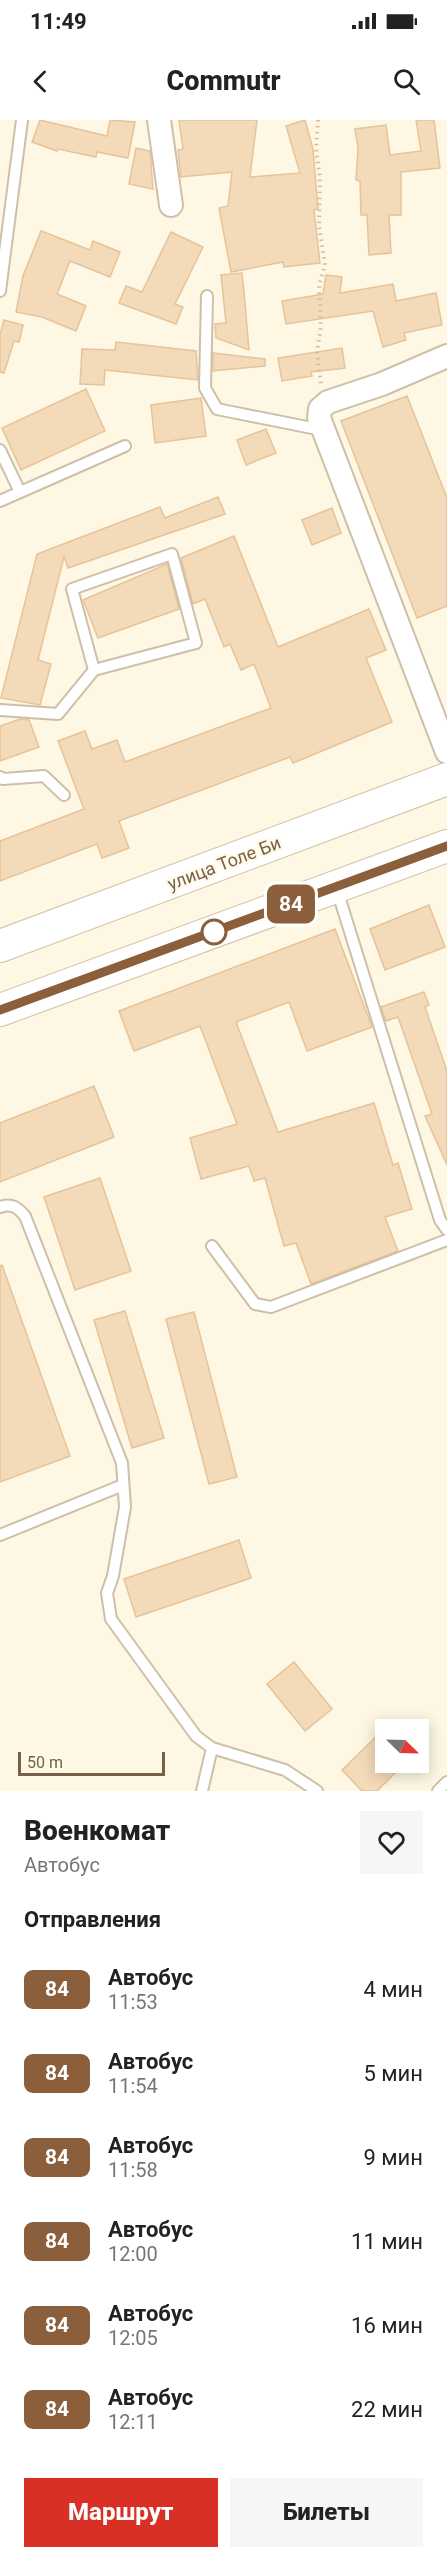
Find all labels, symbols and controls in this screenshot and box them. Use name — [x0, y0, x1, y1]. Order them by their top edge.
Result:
text: 11:49 — [30, 9, 87, 34]
icon: back — [24, 65, 57, 98]
text: Commutr — [166, 65, 281, 97]
icon: search — [390, 65, 423, 98]
street label: улица Толе Би — [164, 832, 284, 894]
line badge: 84 — [264, 884, 318, 924]
text: 84 — [279, 892, 303, 916]
unlabelled marker — [201, 919, 227, 945]
north arrow — [375, 1719, 429, 1773]
map controls — [375, 1719, 429, 1773]
scale bar — [18, 1749, 165, 1776]
text: 50 m — [27, 1753, 63, 1772]
button: heart — [360, 1811, 423, 1874]
text: Военкомат — [24, 1814, 170, 1847]
text: Автобус — [24, 1853, 100, 1877]
text: Отправления — [24, 1907, 161, 1932]
text: Автобус — [108, 1965, 193, 1990]
text: 84 — [45, 1977, 69, 2001]
text: 4 мин — [363, 1977, 423, 2002]
text: 11:53 — [108, 1990, 158, 2014]
text: Автобус — [108, 2049, 193, 2074]
text: 84 — [45, 2061, 69, 2085]
text: 5 мин — [363, 2061, 423, 2086]
text: 11:54 — [108, 2074, 158, 2098]
text: Автобус — [108, 2133, 193, 2158]
text: 84 — [45, 2145, 69, 2169]
text: 9 мин — [363, 2145, 423, 2170]
text: 11:58 — [108, 2158, 158, 2182]
text: Автобус — [108, 2217, 193, 2242]
text: 84 — [45, 2229, 69, 2253]
text: 11 мин — [351, 2229, 423, 2254]
text: 12:00 — [108, 2242, 158, 2266]
text: Автобус — [108, 2301, 193, 2326]
text: 84 — [45, 2313, 69, 2337]
text: 16 мин — [351, 2313, 423, 2338]
text: 12:05 — [108, 2326, 158, 2350]
text: Автобус — [108, 2385, 193, 2410]
text: 84 — [45, 2397, 69, 2421]
text: 22 мин — [351, 2397, 423, 2422]
text: 12:11 — [108, 2410, 158, 2434]
button: Маршрут — [24, 2478, 218, 2547]
button: Билеты — [230, 2478, 423, 2547]

